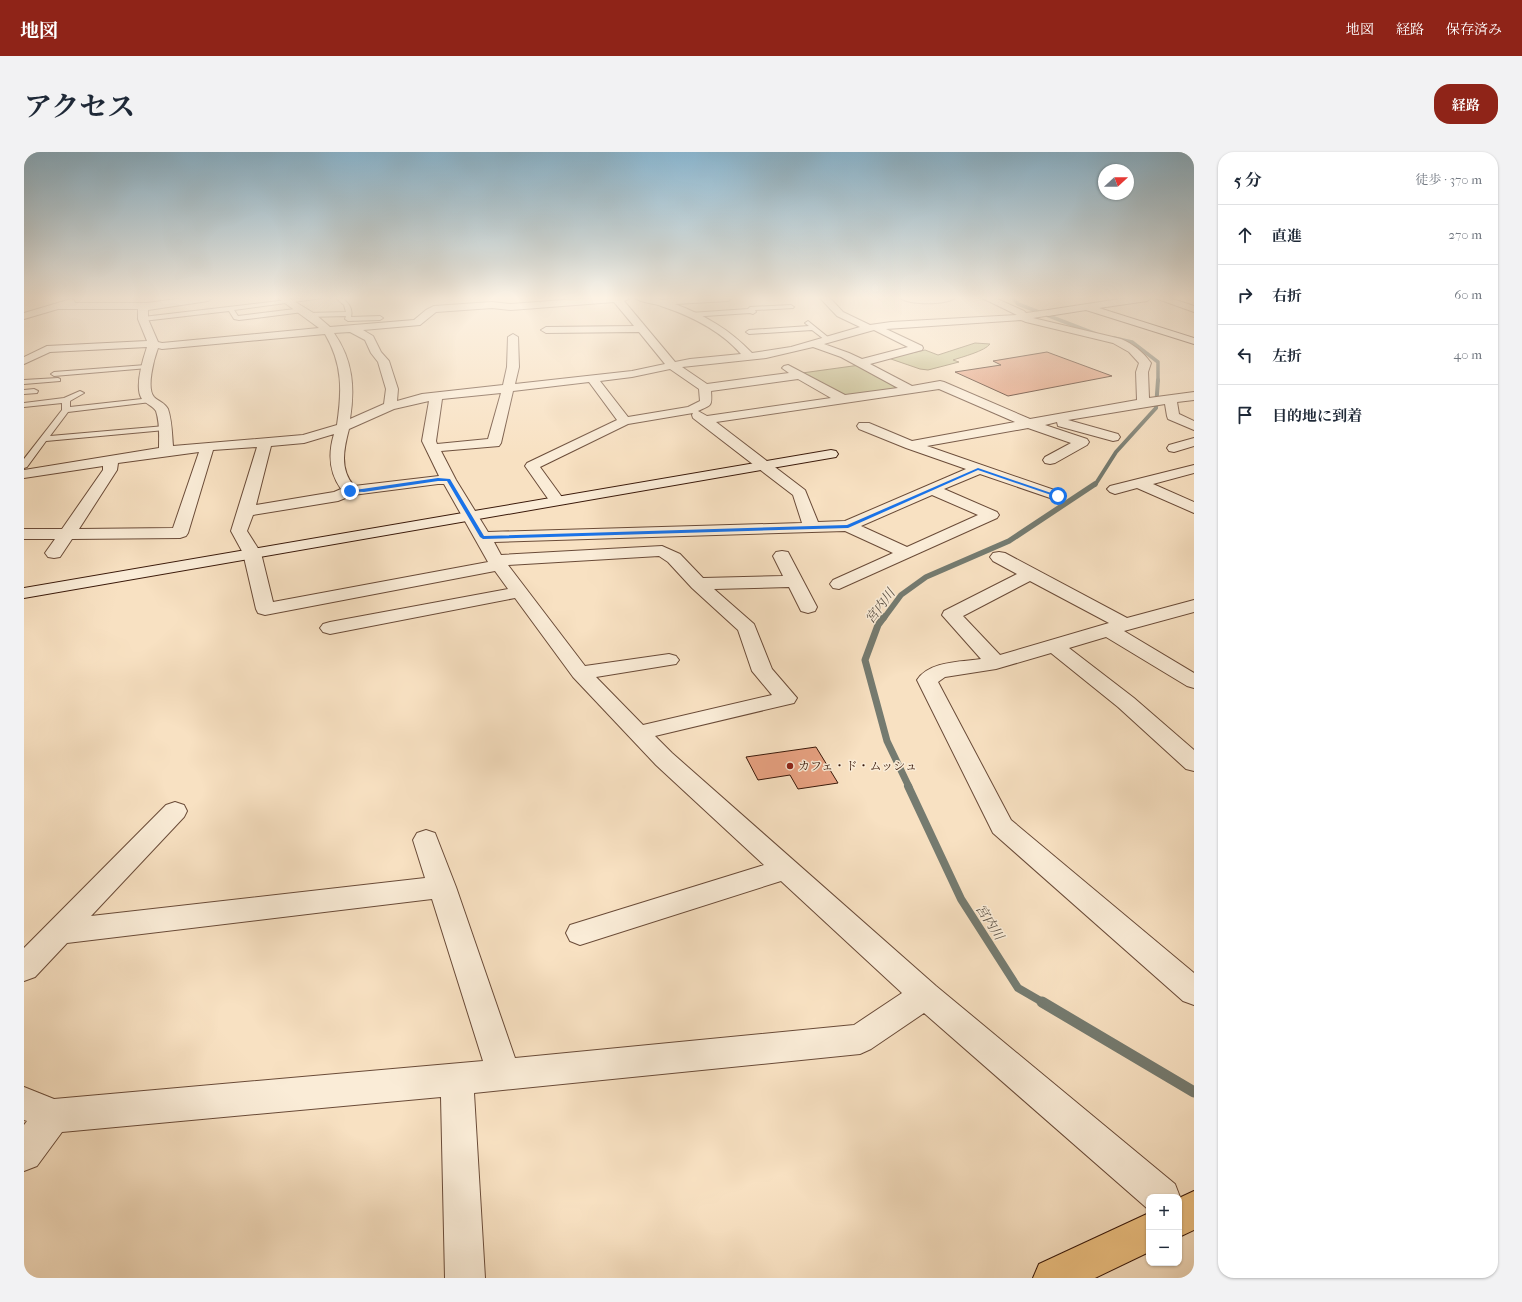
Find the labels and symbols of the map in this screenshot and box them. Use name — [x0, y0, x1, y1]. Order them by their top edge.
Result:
north arrow — [1098, 164, 1134, 200]
route end — [341, 482, 359, 500]
route start — [1049, 487, 1067, 505]
water label: 宮内川 — [862, 584, 899, 626]
place label: カフェ・ド・ムッシュ — [798, 759, 917, 773]
marker: カフェ・ド・ムッシュ — [785, 761, 795, 771]
water label: 宮内川 — [973, 902, 1008, 944]

